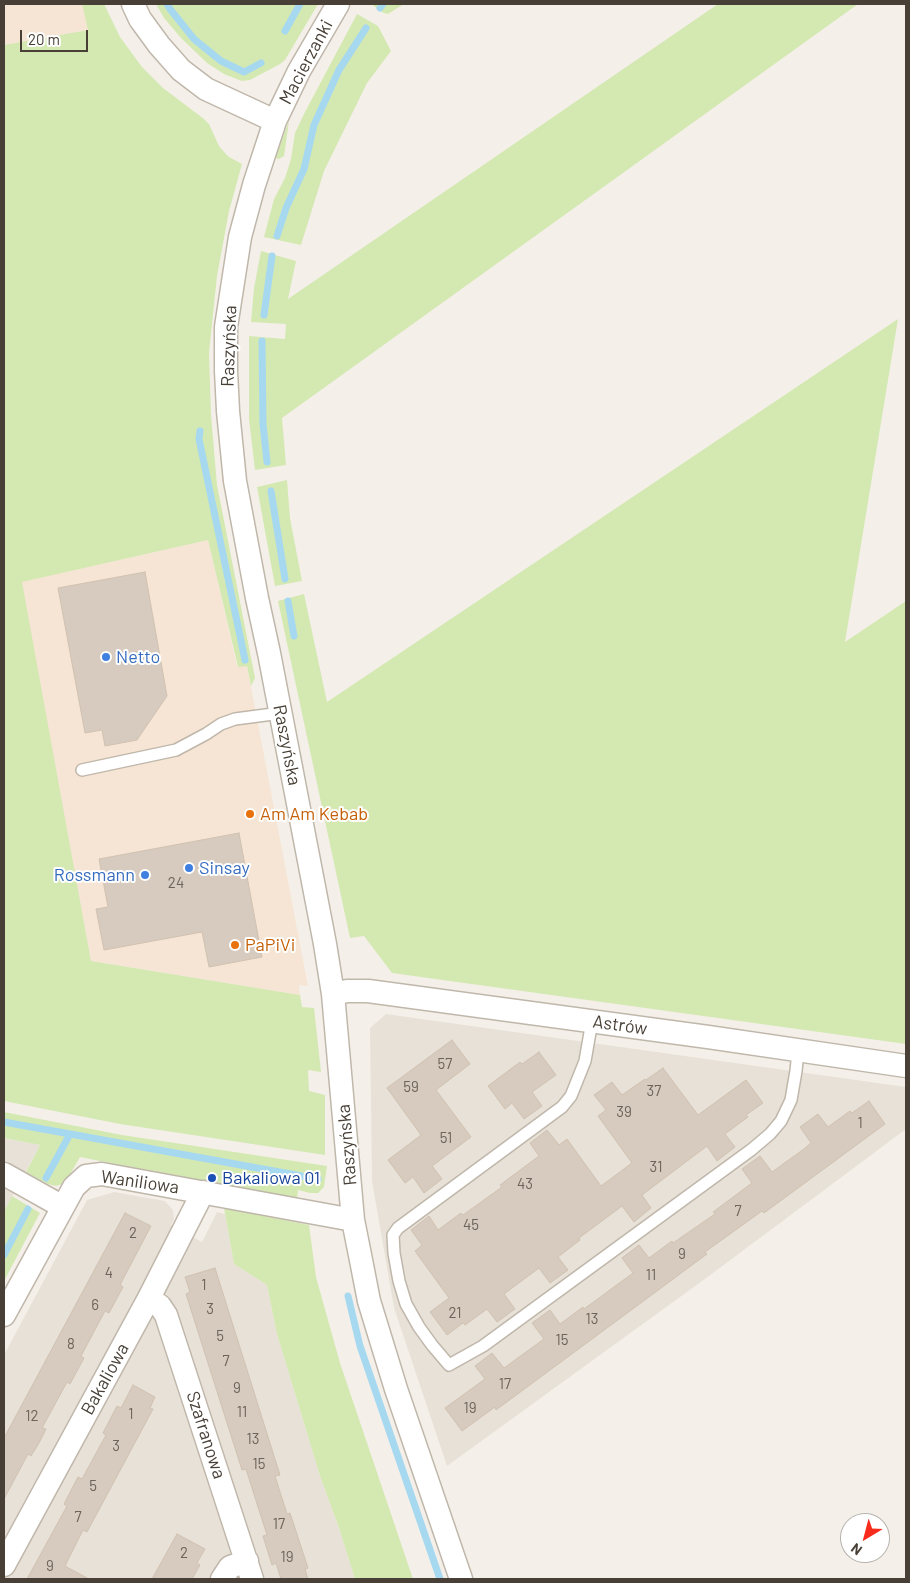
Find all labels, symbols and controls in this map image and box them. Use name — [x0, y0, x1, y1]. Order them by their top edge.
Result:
street label: Macierzanki — [275, 16, 337, 108]
scale bar — [22, 20, 90, 52]
text: 20 m — [28, 30, 60, 48]
street label: Raszyńska — [217, 305, 241, 387]
place label: Netto — [116, 646, 160, 668]
marker: Netto — [100, 651, 112, 663]
street label: Raszyńska — [269, 703, 305, 787]
place label: Am Am Kebab — [260, 803, 368, 825]
marker: Am Am Kebab — [244, 808, 256, 820]
place label: Sinsay — [199, 857, 250, 879]
marker: Sinsay — [183, 862, 195, 874]
place label: Rossmann — [54, 864, 135, 886]
marker: Rossmann — [139, 869, 151, 881]
house number: 24 — [168, 874, 184, 892]
place label: PaPiVi — [245, 934, 295, 956]
marker: PaPiVi — [229, 939, 241, 951]
street label: Astrów — [591, 1010, 649, 1040]
house number: 57 — [438, 1055, 452, 1073]
house number: 59 — [403, 1078, 419, 1096]
house number: 37 — [647, 1082, 661, 1100]
street label: Raszyńska — [333, 1103, 361, 1187]
house number: 39 — [616, 1103, 632, 1121]
house number: 1 — [857, 1114, 863, 1132]
house number: 51 — [440, 1129, 452, 1147]
house number: 31 — [650, 1158, 662, 1176]
street label: Waniliowa — [100, 1166, 180, 1198]
place label: Bakaliowa 01 — [222, 1167, 320, 1189]
marker: Bakaliowa 01 — [206, 1172, 218, 1184]
house number: 43 — [517, 1175, 533, 1193]
house number: 7 — [734, 1202, 742, 1220]
house number: 45 — [463, 1216, 479, 1234]
house number: 2 — [129, 1224, 137, 1242]
house number: 9 — [678, 1245, 686, 1263]
house number: 4 — [105, 1264, 113, 1282]
house number: 11 — [646, 1266, 656, 1284]
house number: 1 — [201, 1276, 207, 1294]
house number: 6 — [91, 1296, 99, 1314]
house number: 3 — [206, 1300, 214, 1318]
house number: 21 — [448, 1304, 462, 1322]
house number: 13 — [586, 1310, 598, 1328]
house number: 5 — [216, 1327, 224, 1345]
house number: 15 — [556, 1331, 568, 1349]
house number: 8 — [67, 1335, 75, 1353]
street label: Bakaliowa — [77, 1339, 133, 1419]
house number: 7 — [222, 1352, 230, 1370]
house number: 17 — [499, 1375, 511, 1393]
house number: 9 — [233, 1379, 241, 1397]
street label: Szafranowa — [182, 1388, 230, 1482]
house number: 19 — [463, 1399, 477, 1417]
house number: 11 — [237, 1403, 247, 1421]
house number: 1 — [128, 1405, 134, 1423]
house number: 12 — [25, 1407, 39, 1425]
house number: 13 — [247, 1430, 259, 1448]
house number: 3 — [112, 1437, 120, 1455]
house number: 15 — [253, 1455, 265, 1473]
house number: 5 — [89, 1477, 97, 1495]
house number: 7 — [74, 1508, 82, 1526]
north arrow — [840, 1513, 890, 1563]
house number: 17 — [273, 1515, 285, 1533]
text: N — [847, 1540, 865, 1559]
house number: 2 — [180, 1544, 188, 1562]
house number: 19 — [280, 1548, 294, 1566]
house number: 9 — [46, 1557, 54, 1575]

